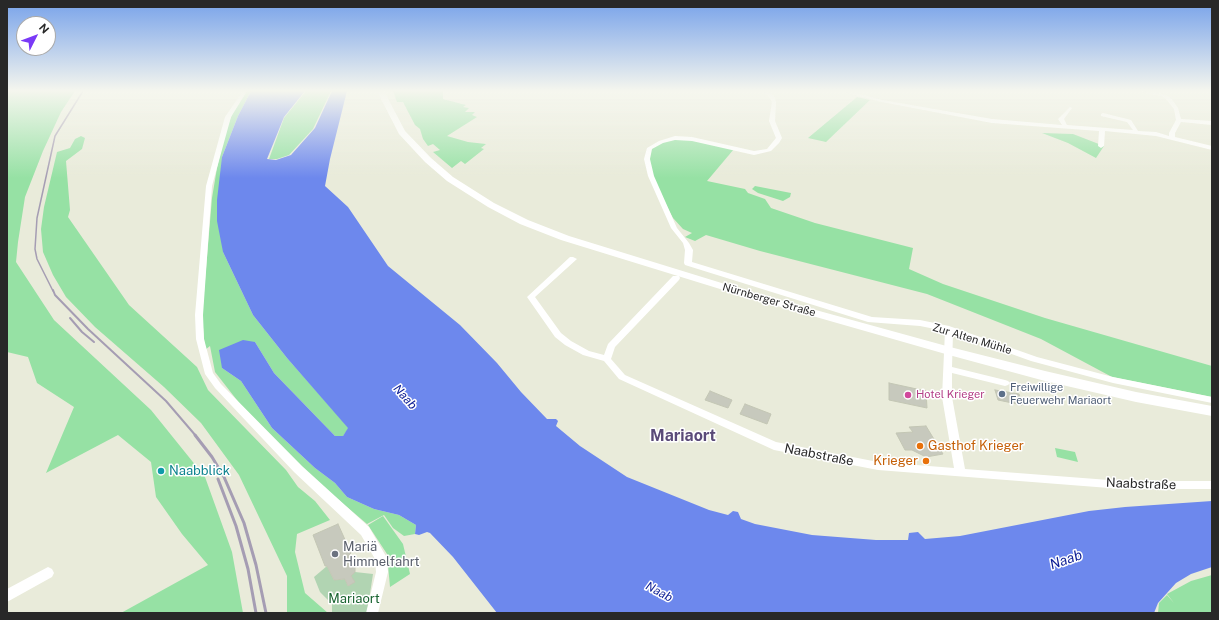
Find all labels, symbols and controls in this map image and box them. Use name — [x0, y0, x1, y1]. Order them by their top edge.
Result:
north arrow — [16, 16, 56, 56]
text: N — [37, 21, 52, 36]
street label: Nürnberger Straße — [721, 280, 817, 320]
street label: Zur Alten Mühle — [931, 321, 1013, 357]
place label: Freiwillige Feuerwehr Mariaort — [1010, 381, 1111, 407]
water label: Naab — [390, 382, 420, 412]
place label: Hotel Krieger — [916, 388, 985, 402]
marker: Freiwillige Feuerwehr Mariaort — [997, 389, 1007, 399]
marker: Hotel Krieger — [903, 390, 913, 400]
district label: Mariaort — [650, 426, 716, 446]
place label: Gasthof Krieger — [928, 438, 1024, 454]
street label: Naabstraße — [783, 441, 855, 469]
marker: Gasthof Krieger — [915, 441, 925, 451]
place label: Krieger — [873, 453, 918, 469]
marker: Krieger — [921, 456, 931, 466]
place label: Naabblick — [169, 463, 230, 479]
marker: Naabblick — [156, 466, 166, 476]
street label: Naabstraße — [1106, 475, 1176, 493]
place label: Mariä Himmelfahrt — [343, 539, 420, 570]
water label: Naab — [1048, 547, 1084, 573]
marker: Mariä Himmelfahrt — [330, 549, 340, 559]
water label: Naab — [643, 579, 675, 605]
park label: Mariaort — [328, 591, 380, 607]

